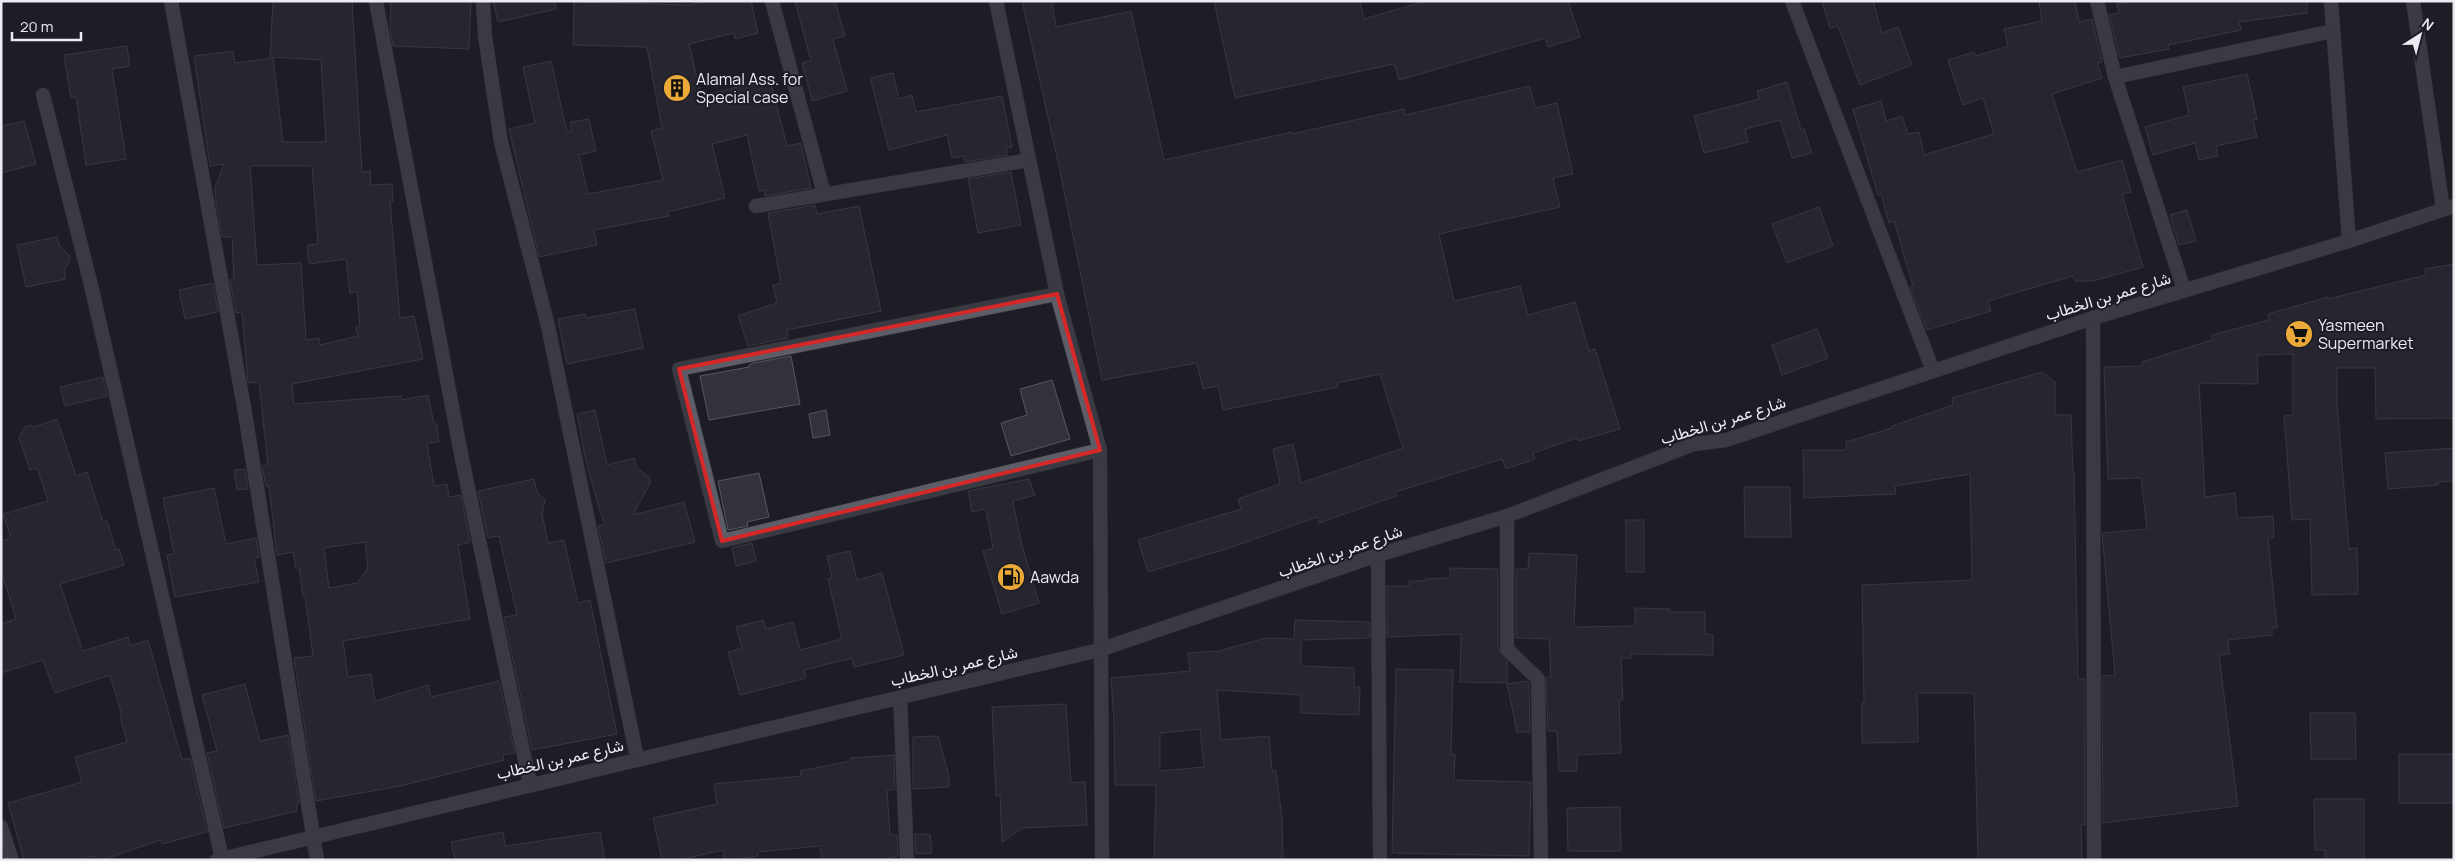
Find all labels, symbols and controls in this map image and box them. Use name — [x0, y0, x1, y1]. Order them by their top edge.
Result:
scale bar — [12, 10, 81, 42]
north arrow — [2395, 10, 2445, 60]
text: N — [2418, 13, 2438, 35]
text: 20 m — [20, 16, 53, 37]
place label: Alamal Ass. for Special case — [696, 68, 803, 108]
building icon: Alamal Ass. for Special case — [662, 73, 692, 103]
street label: شارع عمر بن الخطاب — [2043, 266, 2174, 326]
place label: Yasmeen Supermarket — [2318, 314, 2414, 354]
supermarket icon: Yasmeen Supermarket — [2284, 319, 2314, 349]
street label: شارع عمر بن الخطاب — [1658, 390, 1789, 450]
street label: شارع عمر بن الخطاب — [1275, 519, 1405, 583]
fuel station icon: Aawda — [996, 562, 1026, 592]
place label: Aawda — [1030, 566, 1079, 588]
street label: شارع عمر بن الخطاب — [888, 641, 1020, 692]
street label: شارع عمر بن الخطاب — [494, 734, 626, 785]

